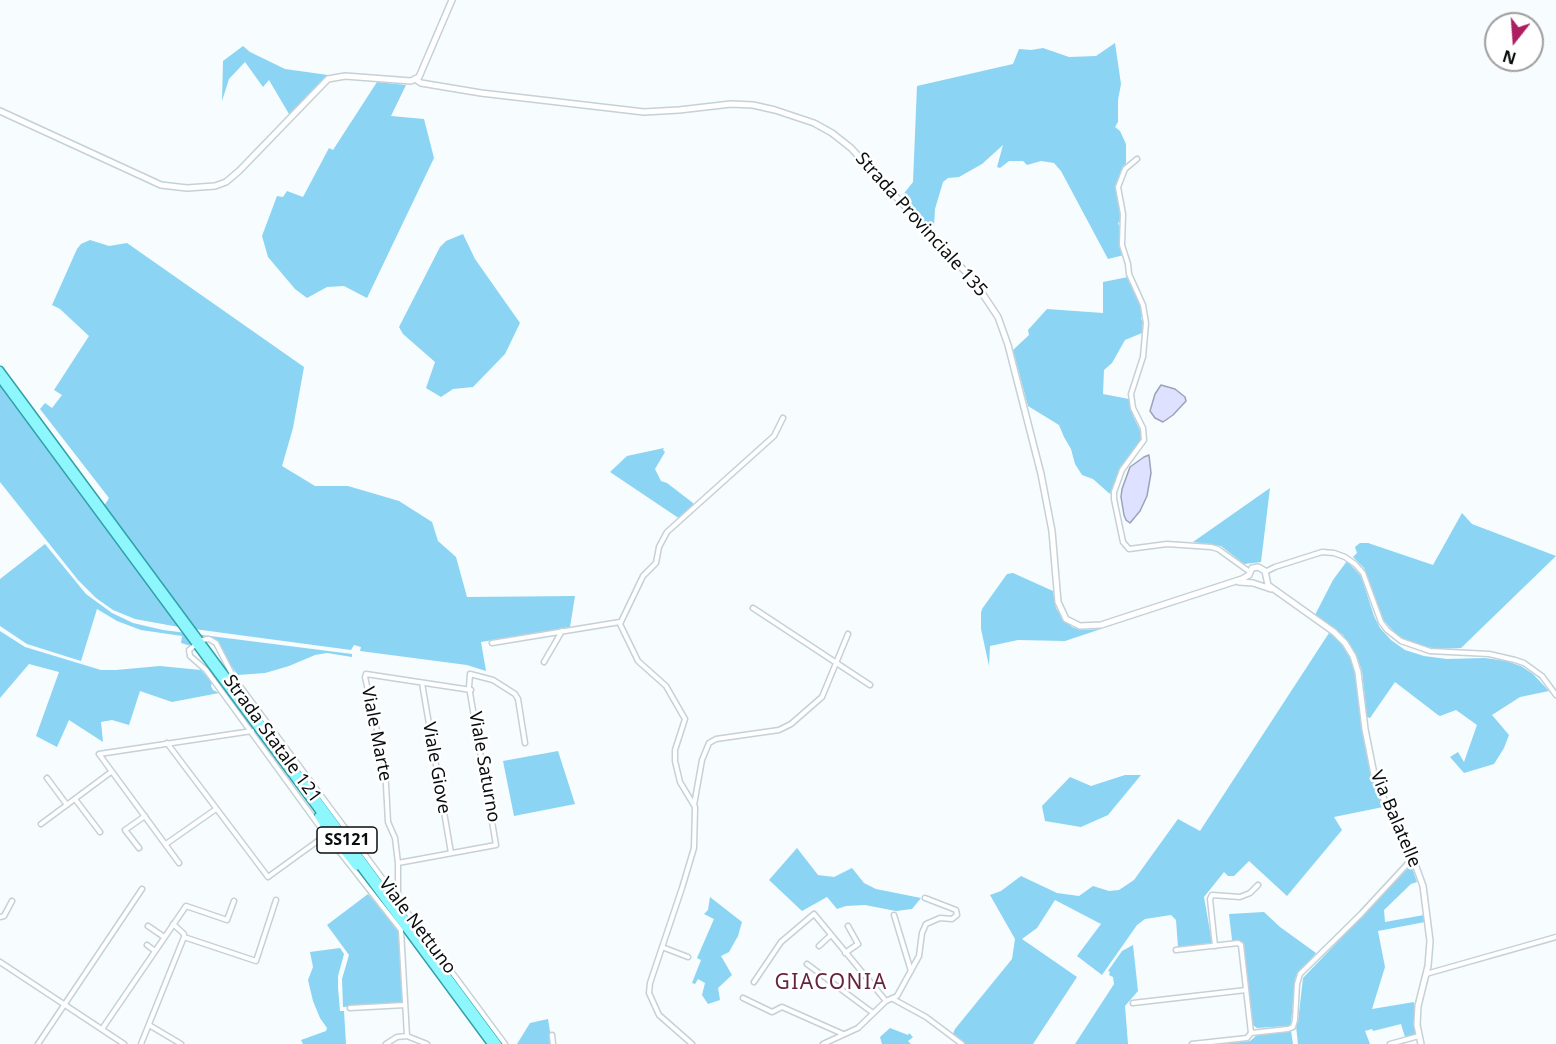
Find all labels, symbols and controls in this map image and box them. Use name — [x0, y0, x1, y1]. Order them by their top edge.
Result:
north arrow — [1484, 12, 1544, 72]
text: N — [1500, 45, 1519, 70]
street label: Strada Provinciale 135 — [851, 148, 991, 302]
street label: Strada Statale 121 — [218, 671, 326, 807]
street label: Viale Marte — [356, 685, 396, 783]
street label: Viale Saturno — [464, 710, 504, 824]
street label: Viale Giove — [417, 721, 455, 815]
street label: Via Balatelle — [1365, 767, 1425, 871]
road number: SS121 — [317, 827, 377, 853]
street label: Viale Nettuno — [374, 874, 460, 978]
district label: GIACONIA — [774, 970, 888, 996]

